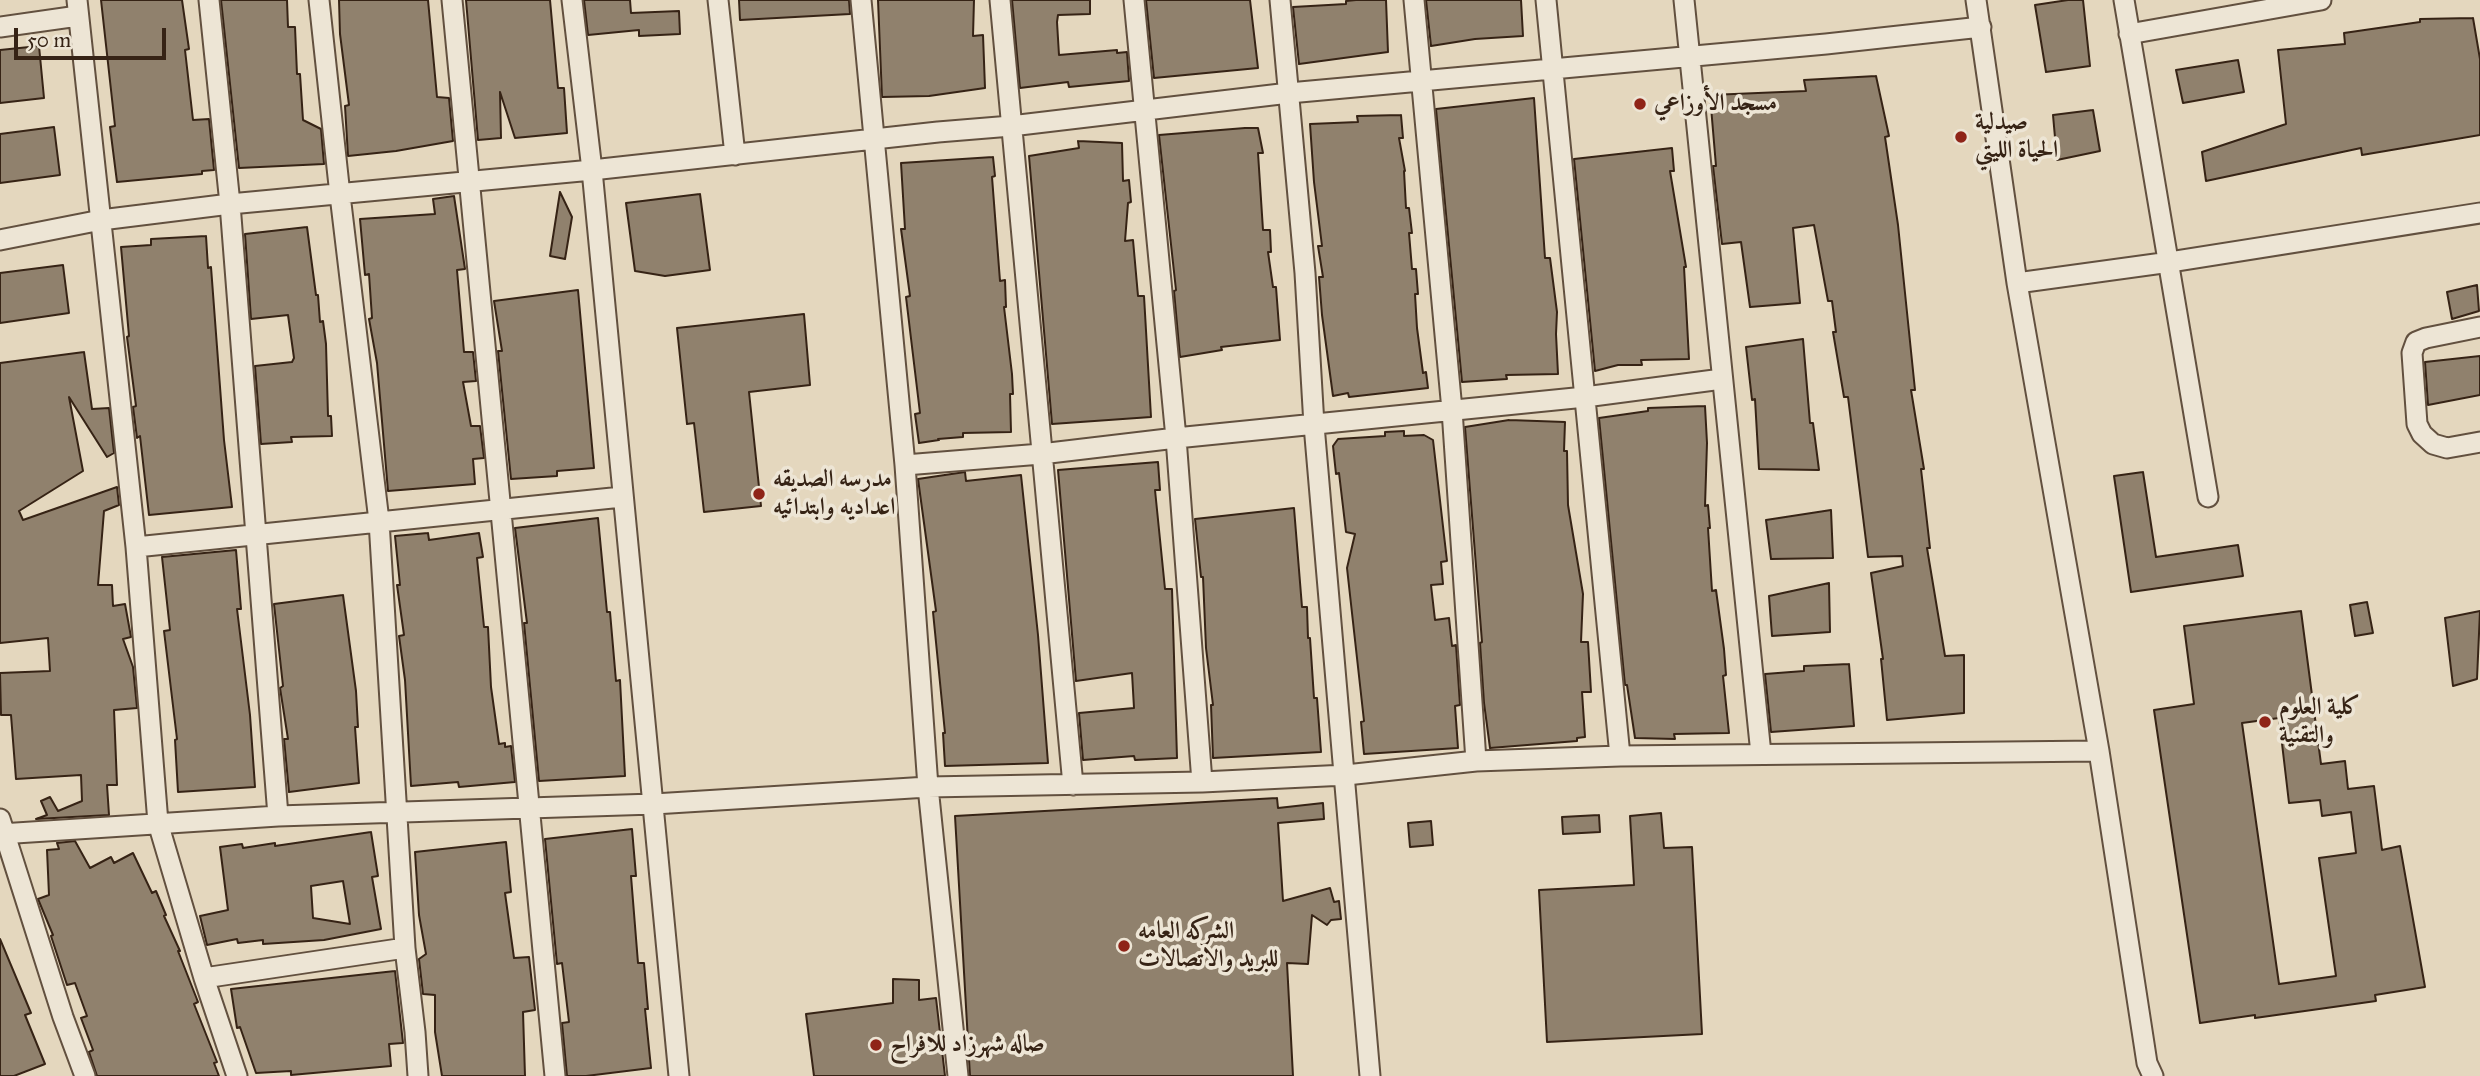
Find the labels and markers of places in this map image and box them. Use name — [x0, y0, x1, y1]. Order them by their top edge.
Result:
place label: مسجد الأوزاعي — [1654, 90, 1777, 118]
marker: مسجد الأوزاعي — [1632, 96, 1648, 112]
place label: صيدلية الحياة الليتي — [1975, 109, 2058, 165]
marker: صيدلية الحياة الليتي — [1953, 129, 1969, 145]
place label: مدرسه الصديقه اعداديه وابتدائيه — [773, 466, 895, 522]
marker: مدرسه الصديقه اعداديه وابتدائيه — [751, 486, 767, 502]
place label: كلية العلوم والتقنية — [2279, 694, 2361, 750]
marker: كلية العلوم والتقنية — [2257, 714, 2273, 730]
place label: الشركه العامه للبريد والاتصالات — [1138, 918, 1278, 974]
marker: الشركه العامه للبريد والاتصالات — [1116, 938, 1132, 954]
place label: صاله شهرزاد للافراح — [890, 1031, 1045, 1059]
marker: صاله شهرزاد للافراح — [868, 1037, 884, 1053]

